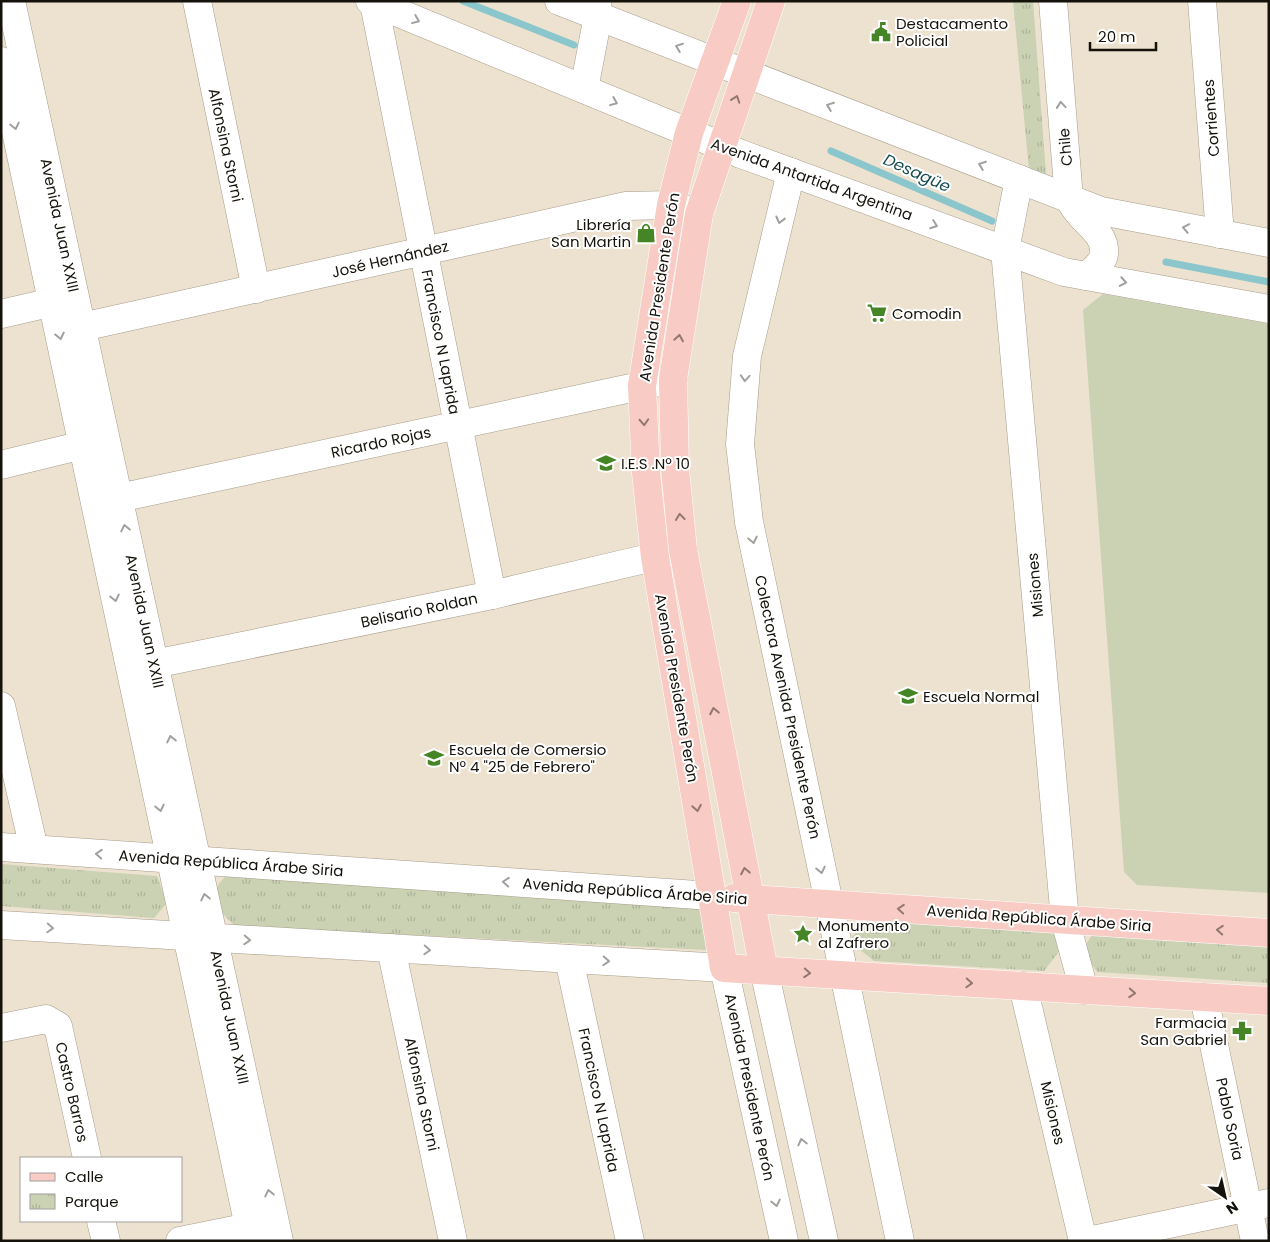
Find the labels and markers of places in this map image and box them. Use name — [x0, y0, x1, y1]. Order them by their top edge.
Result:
place label: Destacamento Policial — [896, 13, 1008, 51]
public building icon: Destacamento Policial — [870, 21, 892, 43]
place label: Librería San Martin — [551, 214, 631, 252]
shop icon: Librería San Martin — [635, 222, 657, 244]
supermarket icon: Comodin — [866, 302, 888, 324]
place label: Comodin — [892, 303, 962, 324]
school or university icon: I.E.S .Nº 10 — [595, 452, 617, 474]
place label: I.E.S .Nº 10 — [621, 453, 690, 474]
school or university icon: Escuela Normal — [897, 685, 919, 707]
place label: Escuela Normal — [923, 686, 1039, 707]
place label: Escuela de Comersio Nº 4 "25 de Febrero" — [449, 739, 606, 777]
school or university icon: Escuela de Comersio Nº 4 "25 de Febrero" — [423, 747, 445, 769]
place label: Monumento al Zafrero — [818, 915, 909, 953]
place icon: Monumento al Zafrero — [792, 923, 814, 945]
place label: Farmacia San Gabriel — [1140, 1012, 1227, 1050]
pharmacy icon: Farmacia San Gabriel — [1231, 1020, 1253, 1042]

